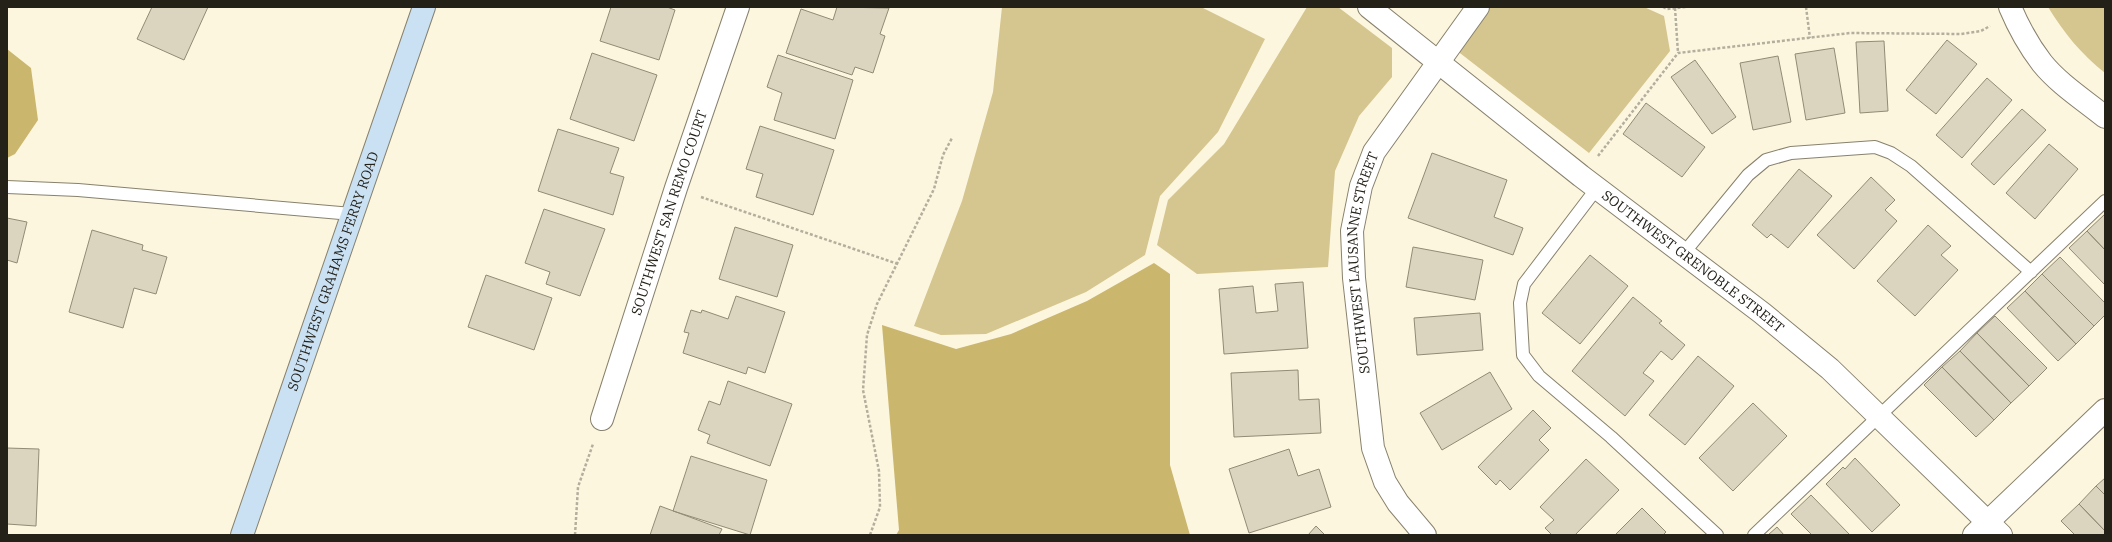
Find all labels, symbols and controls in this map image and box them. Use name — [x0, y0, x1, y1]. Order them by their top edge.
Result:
street label: SOUTHWEST SAN REMO COURT — [627, 108, 711, 317]
street label: SOUTHWEST GRAHAMS FERRY ROAD — [283, 149, 383, 393]
street label: SOUTHWEST LAUSANNE STREET — [1343, 149, 1382, 375]
street label: SOUTHWEST GRENOBLE STREET — [1598, 186, 1788, 337]

